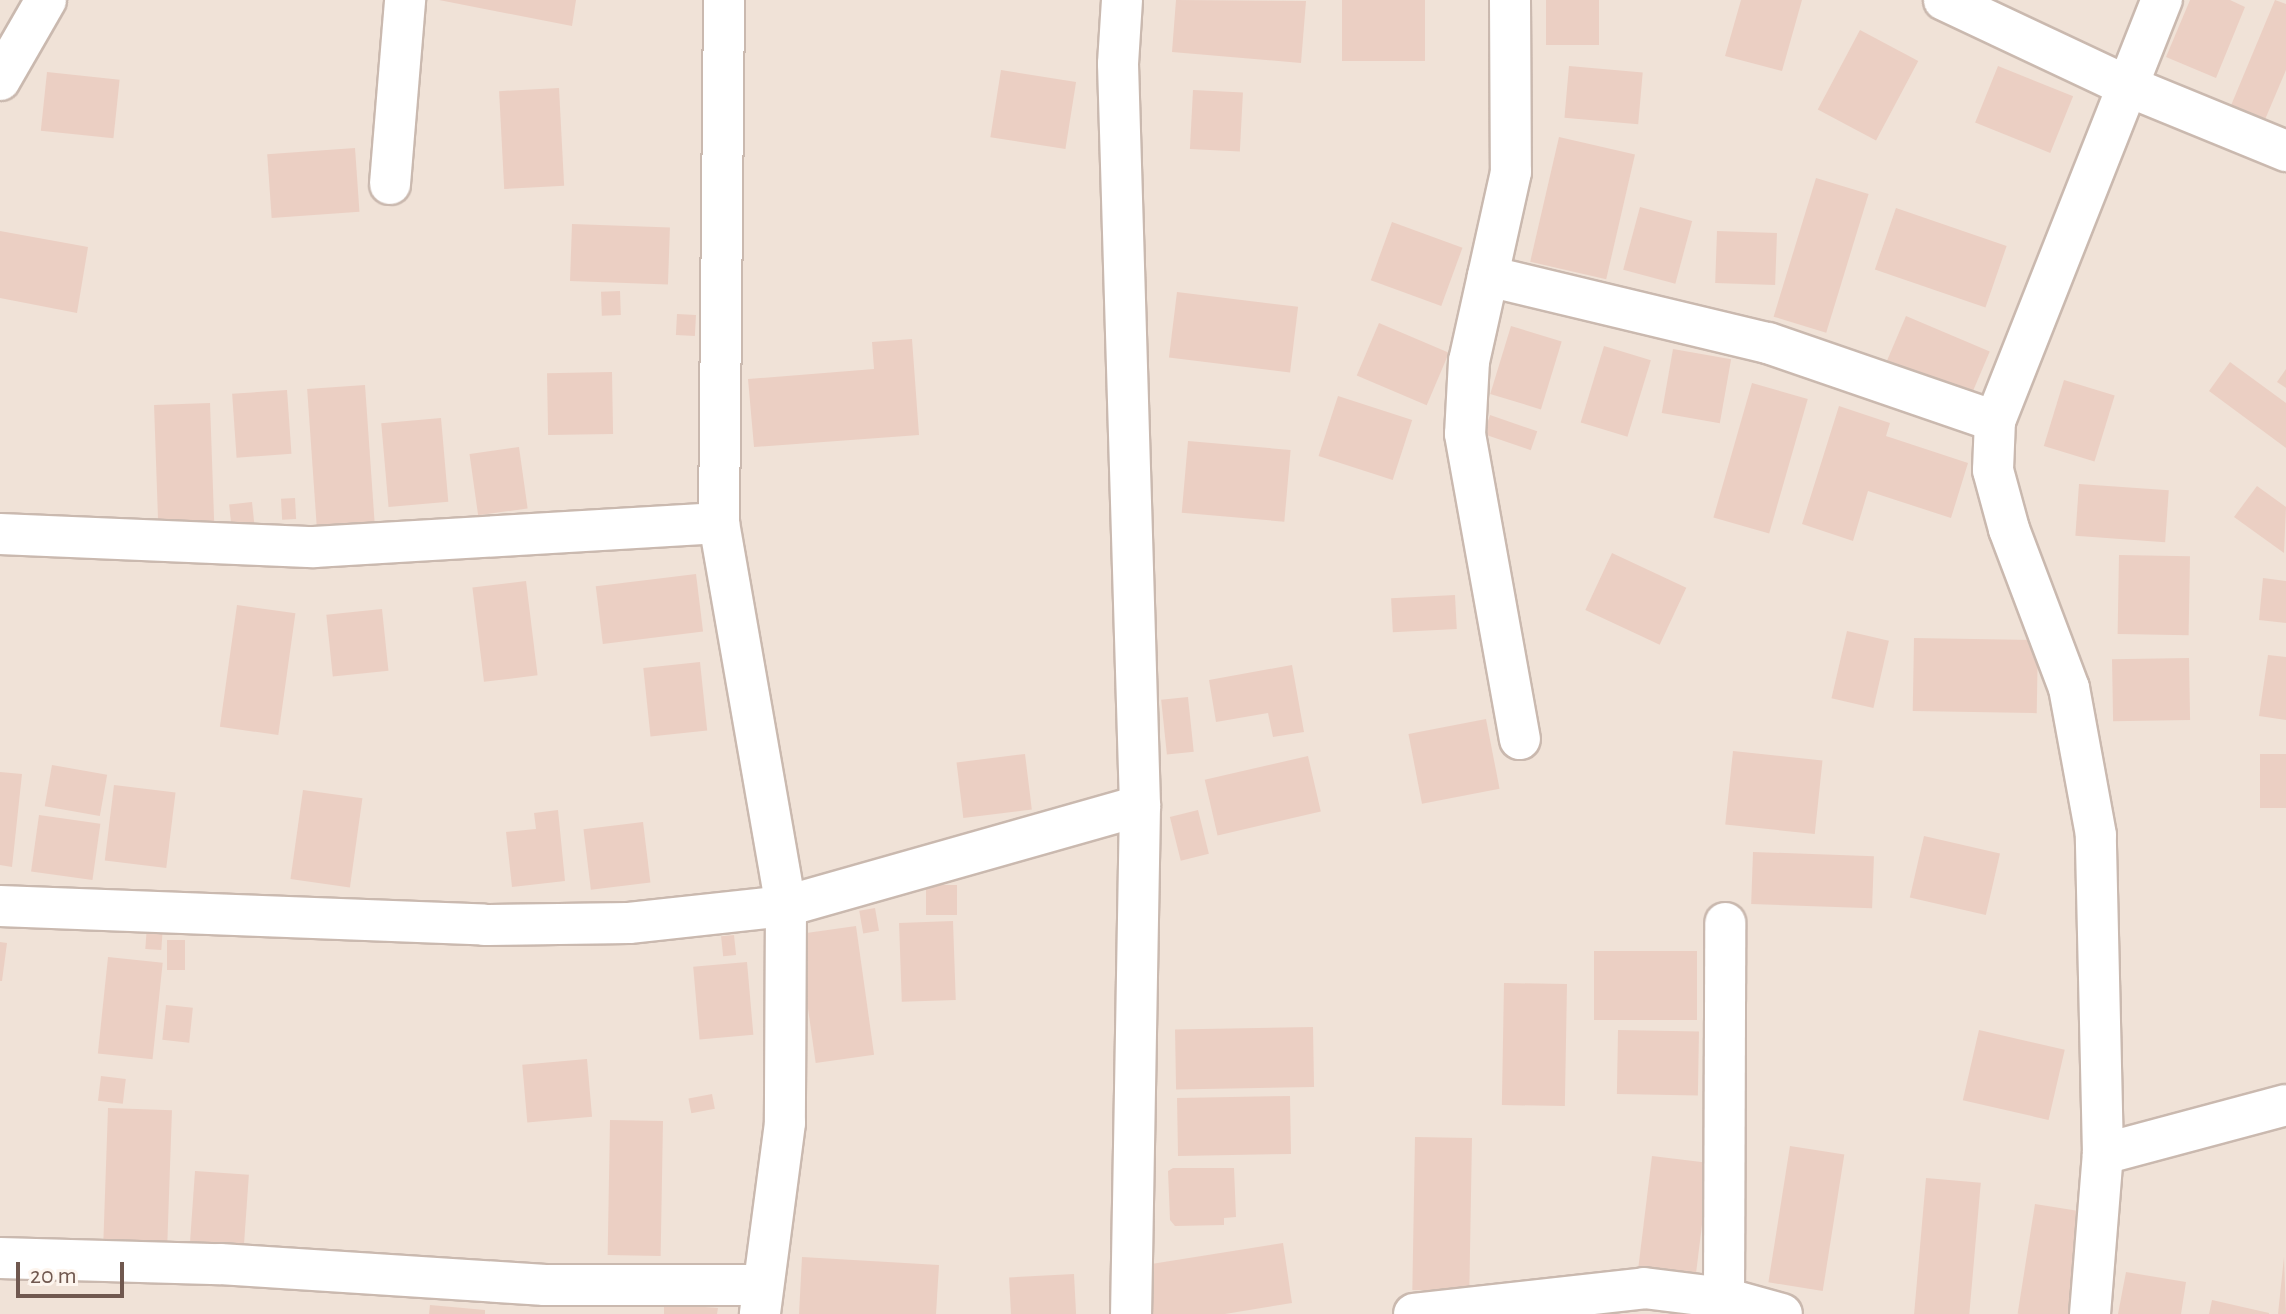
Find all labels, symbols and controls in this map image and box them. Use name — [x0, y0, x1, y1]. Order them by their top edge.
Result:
scale bar — [20, 1246, 128, 1296]
text: 20 m — [30, 1264, 77, 1288]

